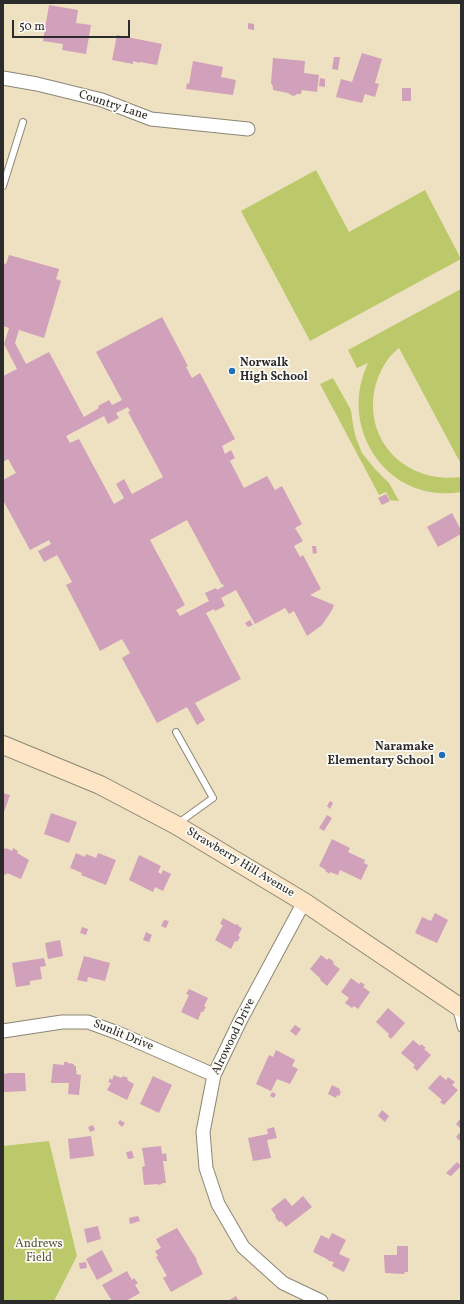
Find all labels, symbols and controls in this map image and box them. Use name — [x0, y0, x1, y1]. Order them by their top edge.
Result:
scale bar — [14, 12, 132, 38]
text: 50 m — [19, 19, 45, 35]
street label: Country Lane — [77, 88, 149, 124]
place label: Norwalk High School — [240, 357, 308, 385]
marker: Norwalk High School — [227, 366, 237, 376]
place label: Naramake Elementary School — [327, 741, 434, 769]
marker: Naramake Elementary School — [437, 750, 447, 760]
street label: Strawberry Hill Avenue — [183, 825, 297, 901]
street label: Alrowood Drive — [209, 996, 259, 1078]
street label: Sunlit Drive — [91, 1017, 155, 1055]
park label: Andrews Field — [15, 1238, 63, 1266]

